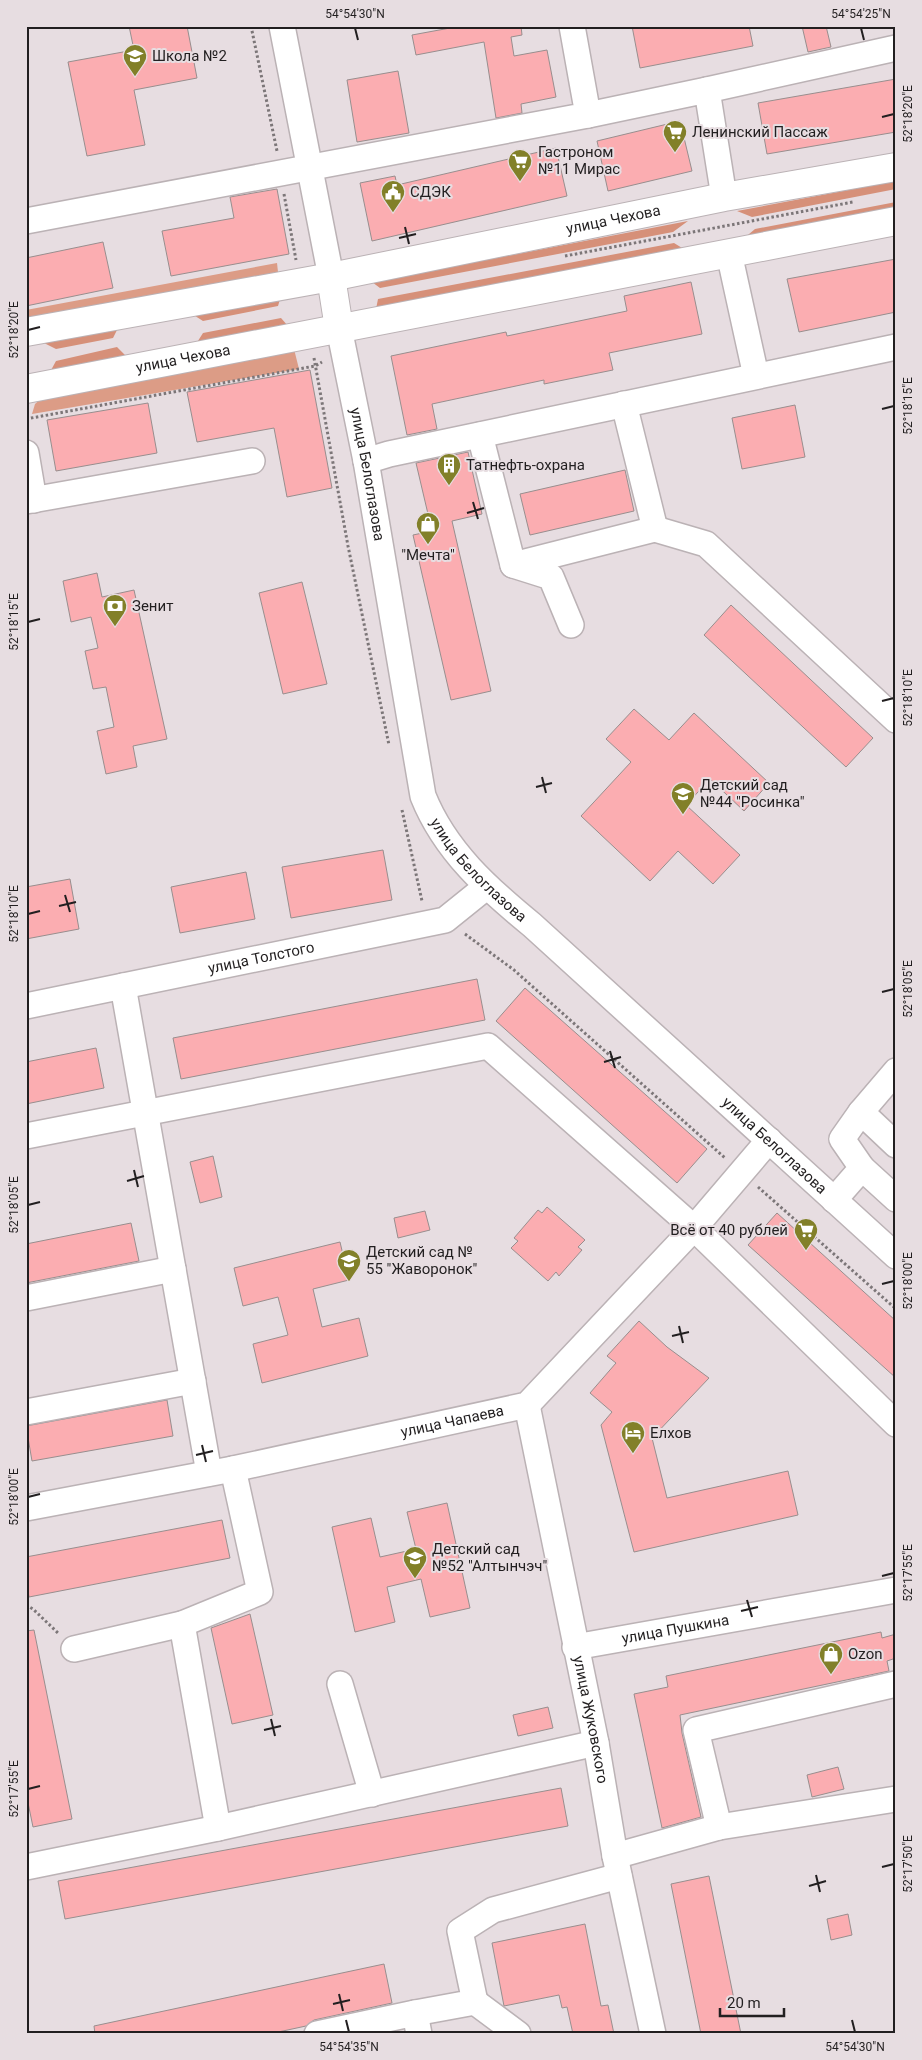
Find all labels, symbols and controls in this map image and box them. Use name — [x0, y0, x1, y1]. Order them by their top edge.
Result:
text: 54°54'30"N — [325, 7, 385, 21]
text: 54°54'25"N — [831, 7, 891, 21]
school or university icon: Школа №2 — [122, 43, 148, 77]
place label: Школа №2 — [152, 47, 227, 65]
text: 52°18'20"E — [901, 85, 915, 143]
supermarket icon: Ленинский Пассаж — [662, 119, 688, 153]
place label: Ленинский Пассаж — [692, 123, 828, 141]
place label: Гастроном №11 Мирас — [538, 143, 620, 178]
supermarket icon: Гастроном №11 Мирас — [507, 148, 533, 182]
public building icon: СДЭК — [380, 179, 406, 213]
place label: СДЭК — [410, 183, 451, 201]
street label: улица Чехова — [565, 201, 662, 238]
text: 52°18'20"E — [7, 301, 21, 359]
street label: улица Чехова — [134, 341, 232, 377]
text: 52°18'15"E — [901, 377, 915, 435]
street label: улица Белоглазова — [346, 406, 388, 542]
building icon: Татнефть-охрана — [436, 452, 462, 486]
place label: Татнефть-охрана — [466, 456, 585, 474]
shop icon: "Мечта" — [415, 511, 441, 545]
place label: "Мечта" — [401, 546, 455, 564]
text: 52°18'15"E — [7, 593, 21, 651]
bank icon: Зенит — [102, 593, 128, 627]
place label: Зенит — [132, 597, 173, 615]
text: 52°18'10"E — [901, 669, 915, 727]
place label: Детский сад №44 "Росинка" — [700, 776, 805, 811]
school or university icon: Детский сад №44 "Росинка" — [670, 781, 696, 815]
street label: улица Белоглазова — [426, 815, 530, 926]
text: 52°18'10"E — [7, 885, 21, 943]
street label: улица Толстого — [206, 938, 316, 977]
text: 52°18'05"E — [901, 960, 915, 1018]
street label: улица Белоглазова — [718, 1093, 831, 1198]
text: 52°18'05"E — [7, 1176, 21, 1234]
supermarket icon: Всё от 40 рублей — [793, 1217, 819, 1251]
place label: Всё от 40 рублей — [670, 1221, 788, 1239]
place label: Детский сад № 55 "Жаворонок" — [366, 1243, 478, 1278]
school or university icon: Детский сад № 55 "Жаворонок" — [336, 1248, 362, 1282]
text: 52°18'00"E — [901, 1252, 915, 1310]
street label: улица Чапаева — [399, 1401, 505, 1441]
hotel icon: Елхов — [620, 1420, 646, 1454]
place label: Елхов — [650, 1424, 692, 1442]
text: 52°18'00"E — [7, 1468, 21, 1526]
place label: Детский сад №52 "Алтынчэч" — [432, 1540, 547, 1575]
text: 52°17'55"E — [901, 1544, 915, 1602]
school or university icon: Детский сад №52 "Алтынчэч" — [402, 1545, 428, 1579]
street label: улица Пушкина — [620, 1611, 730, 1648]
shop icon: Ozon — [818, 1641, 844, 1675]
place label: Ozon — [848, 1645, 882, 1663]
street label: улица Жуковского — [569, 1654, 612, 1785]
text: 52°17'55"E — [7, 1760, 21, 1818]
text: 52°17'50"E — [901, 1835, 915, 1893]
scale bar — [720, 1985, 783, 2017]
text: 20 m — [727, 1994, 761, 2012]
text: 54°54'35"N — [319, 2040, 379, 2054]
text: 54°54'30"N — [825, 2040, 885, 2054]

